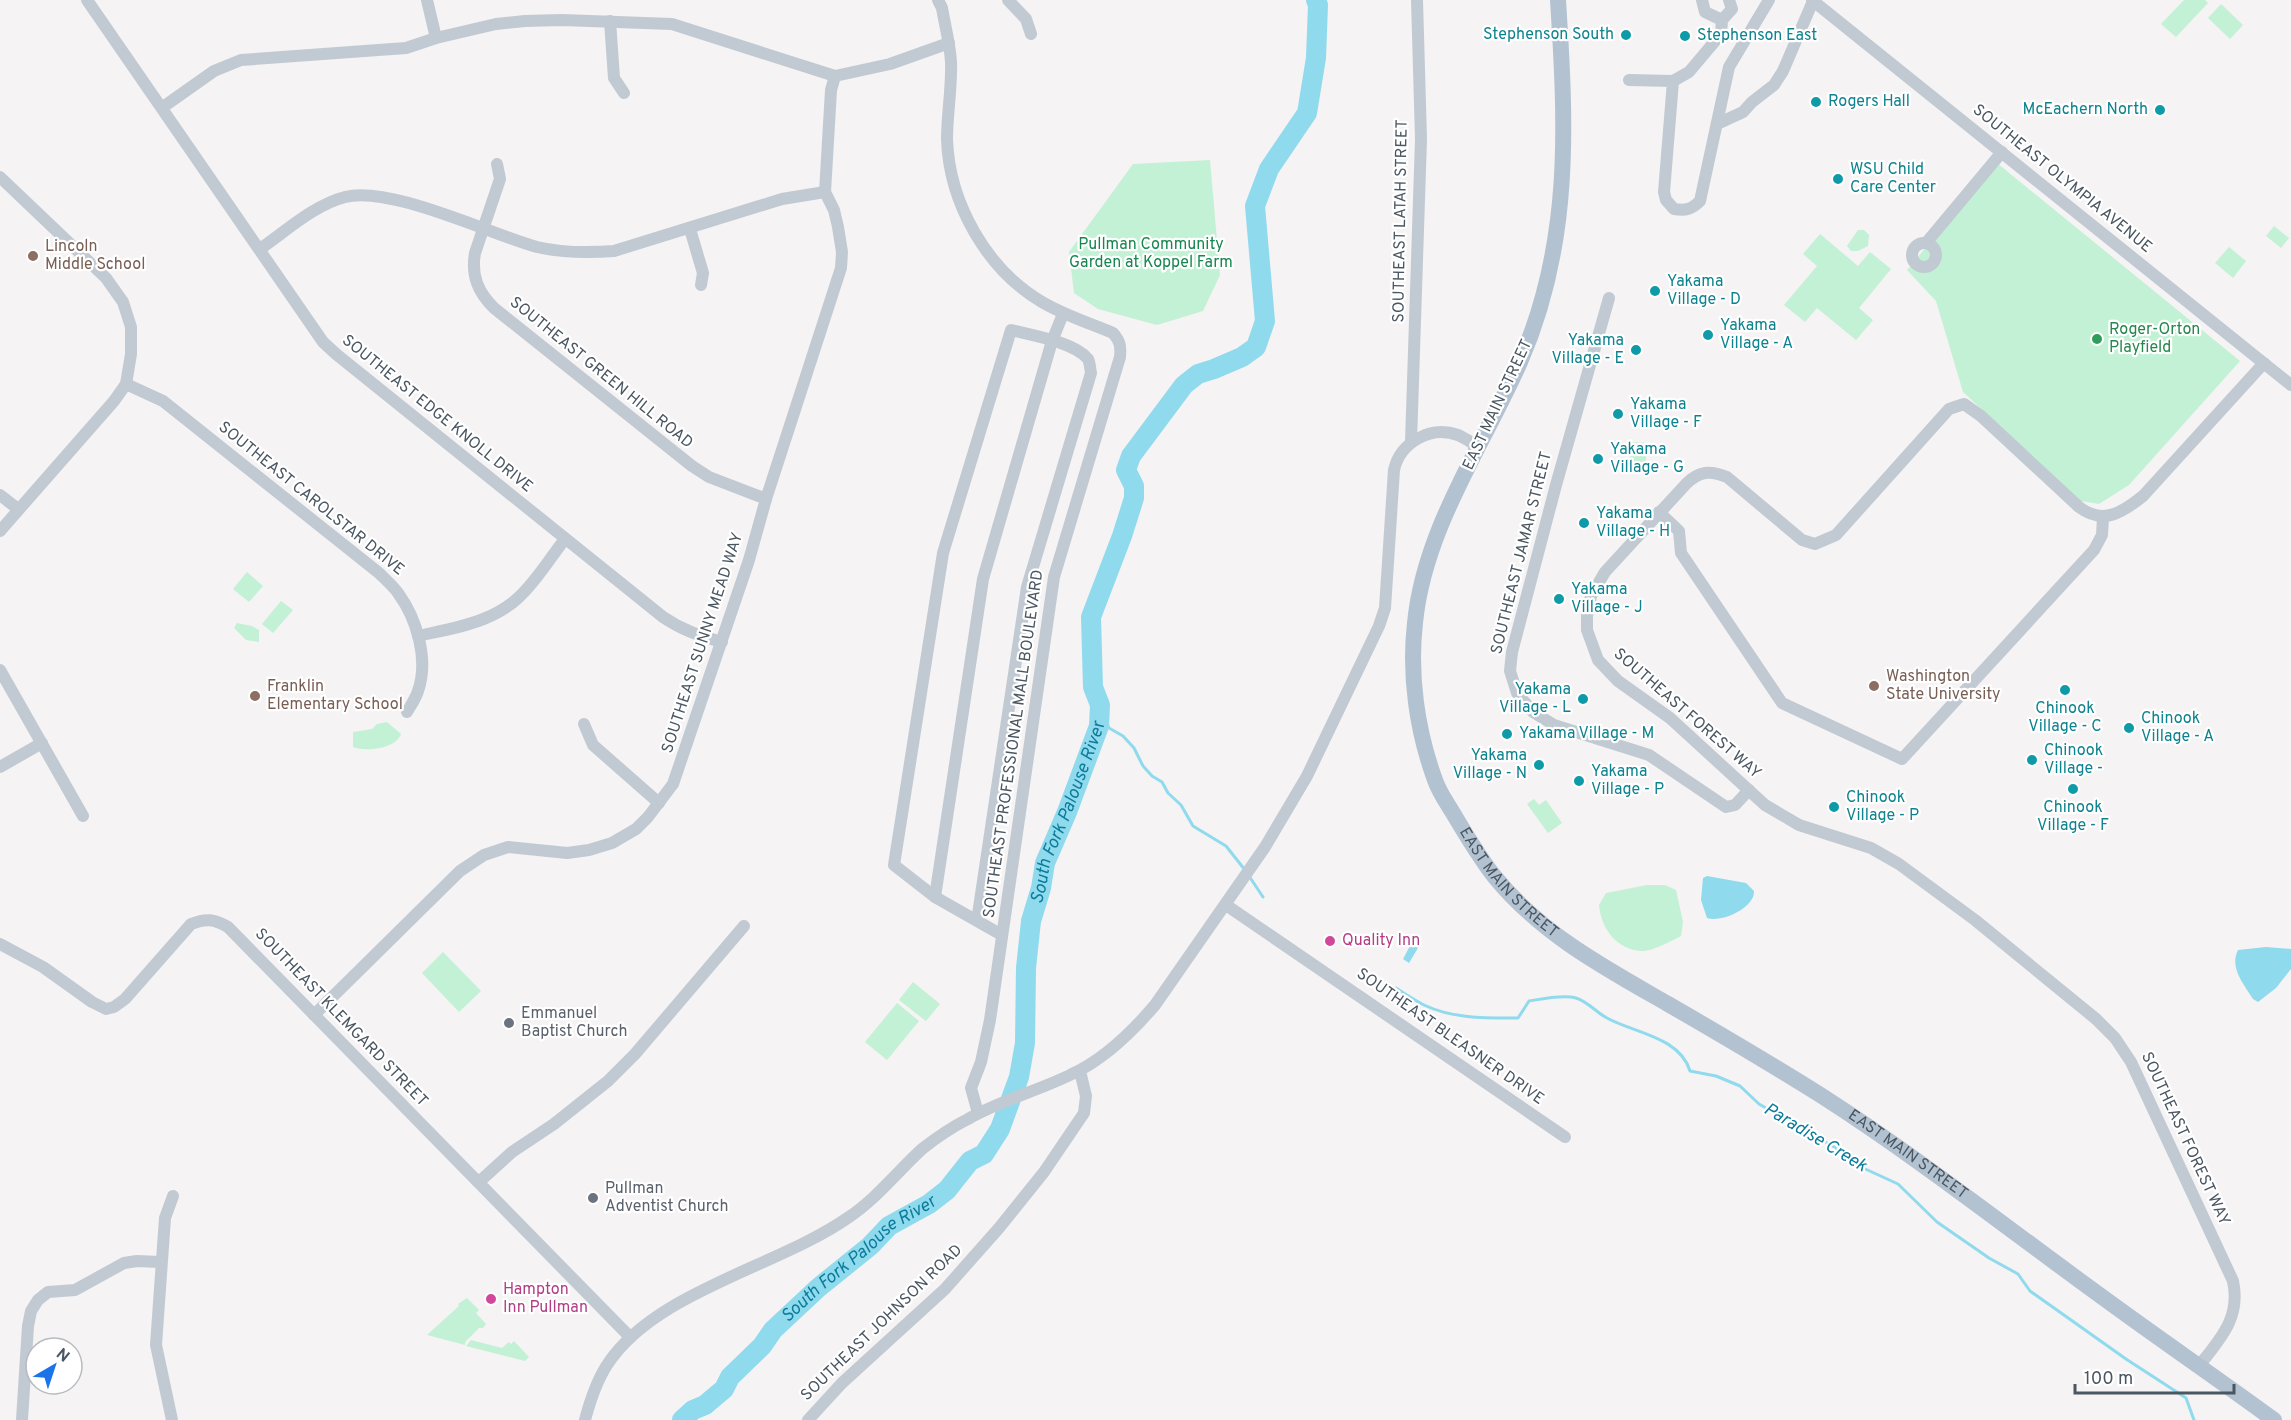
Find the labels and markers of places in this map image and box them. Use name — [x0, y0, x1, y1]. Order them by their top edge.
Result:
place label: Stephenson South — [1483, 25, 1614, 45]
place label: Stephenson East — [1697, 26, 1817, 46]
marker: Stephenson South — [1619, 28, 1633, 42]
marker: Stephenson East — [1678, 29, 1692, 43]
place label: Rogers Hall — [1828, 92, 1910, 112]
marker: Rogers Hall — [1809, 95, 1823, 109]
place label: McEachern North — [2023, 100, 2148, 120]
marker: McEachern North — [2153, 103, 2167, 117]
place label: WSU Child Care Center — [1850, 160, 1936, 198]
marker: WSU Child Care Center — [1831, 172, 1845, 186]
place label: Lincoln Middle School — [45, 237, 145, 275]
marker: Lincoln Middle School — [26, 249, 40, 263]
place label: Yakama Village - D — [1667, 272, 1741, 310]
marker: Yakama Village - D — [1648, 284, 1662, 298]
place label: Yakama Village - A — [1720, 316, 1793, 354]
place label: Roger-Orton Playfield — [2109, 320, 2200, 358]
marker: Yakama Village - A — [1701, 328, 1715, 342]
place label: Yakama Village - E — [1551, 331, 1624, 369]
marker: Roger-Orton Playfield — [2090, 332, 2104, 346]
marker: Yakama Village - E — [1629, 343, 1643, 357]
place label: Yakama Village - F — [1630, 395, 1702, 433]
marker: Yakama Village - F — [1611, 407, 1625, 421]
place label: Yakama Village - G — [1610, 440, 1684, 478]
marker: Yakama Village - G — [1591, 452, 1605, 466]
place label: Yakama Village - H — [1596, 504, 1670, 542]
marker: Yakama Village - H — [1577, 516, 1591, 530]
place label: Yakama Village - J — [1571, 580, 1643, 618]
marker: Yakama Village - J — [1552, 592, 1566, 606]
place label: Washington State University — [1886, 667, 2001, 705]
place label: Franklin Elementary School — [267, 677, 403, 715]
marker: Washington State University — [1867, 679, 1881, 693]
place label: Yakama Village - L — [1499, 680, 1571, 718]
marker: Chinook Village - C — [2058, 683, 2072, 697]
marker: Franklin Elementary School — [248, 689, 262, 703]
marker: Yakama Village - L — [1576, 692, 1590, 706]
place label: Chinook Village - C — [2028, 699, 2102, 737]
place label: Chinook Village - A — [2141, 709, 2214, 747]
marker: Chinook Village - A — [2122, 721, 2136, 735]
place label: Yakama Village - M — [1519, 724, 1654, 744]
marker: Yakama Village - M — [1500, 727, 1514, 741]
place label: Chinook Village - — [2044, 741, 2103, 779]
place label: Yakama Village - N — [1453, 746, 1527, 784]
marker: Chinook Village - — [2025, 753, 2039, 767]
marker: Yakama Village - N — [1532, 758, 1546, 772]
place label: Yakama Village - P — [1591, 762, 1664, 800]
marker: Yakama Village - P — [1572, 774, 1586, 788]
marker: Chinook Village - F — [2066, 782, 2080, 796]
place label: Chinook Village - P — [1846, 788, 1919, 826]
place label: Chinook Village - F — [2037, 798, 2109, 836]
marker: Chinook Village - P — [1827, 800, 1841, 814]
place label: Quality Inn — [1342, 931, 1420, 951]
marker: Quality Inn — [1323, 934, 1337, 948]
place label: Emmanuel Baptist Church — [521, 1004, 627, 1042]
marker: Emmanuel Baptist Church — [502, 1016, 516, 1030]
place label: Pullman Adventist Church — [605, 1179, 729, 1217]
marker: Pullman Adventist Church — [586, 1191, 600, 1205]
place label: Hampton Inn Pullman — [503, 1280, 588, 1318]
marker: Hampton Inn Pullman — [484, 1292, 498, 1306]

